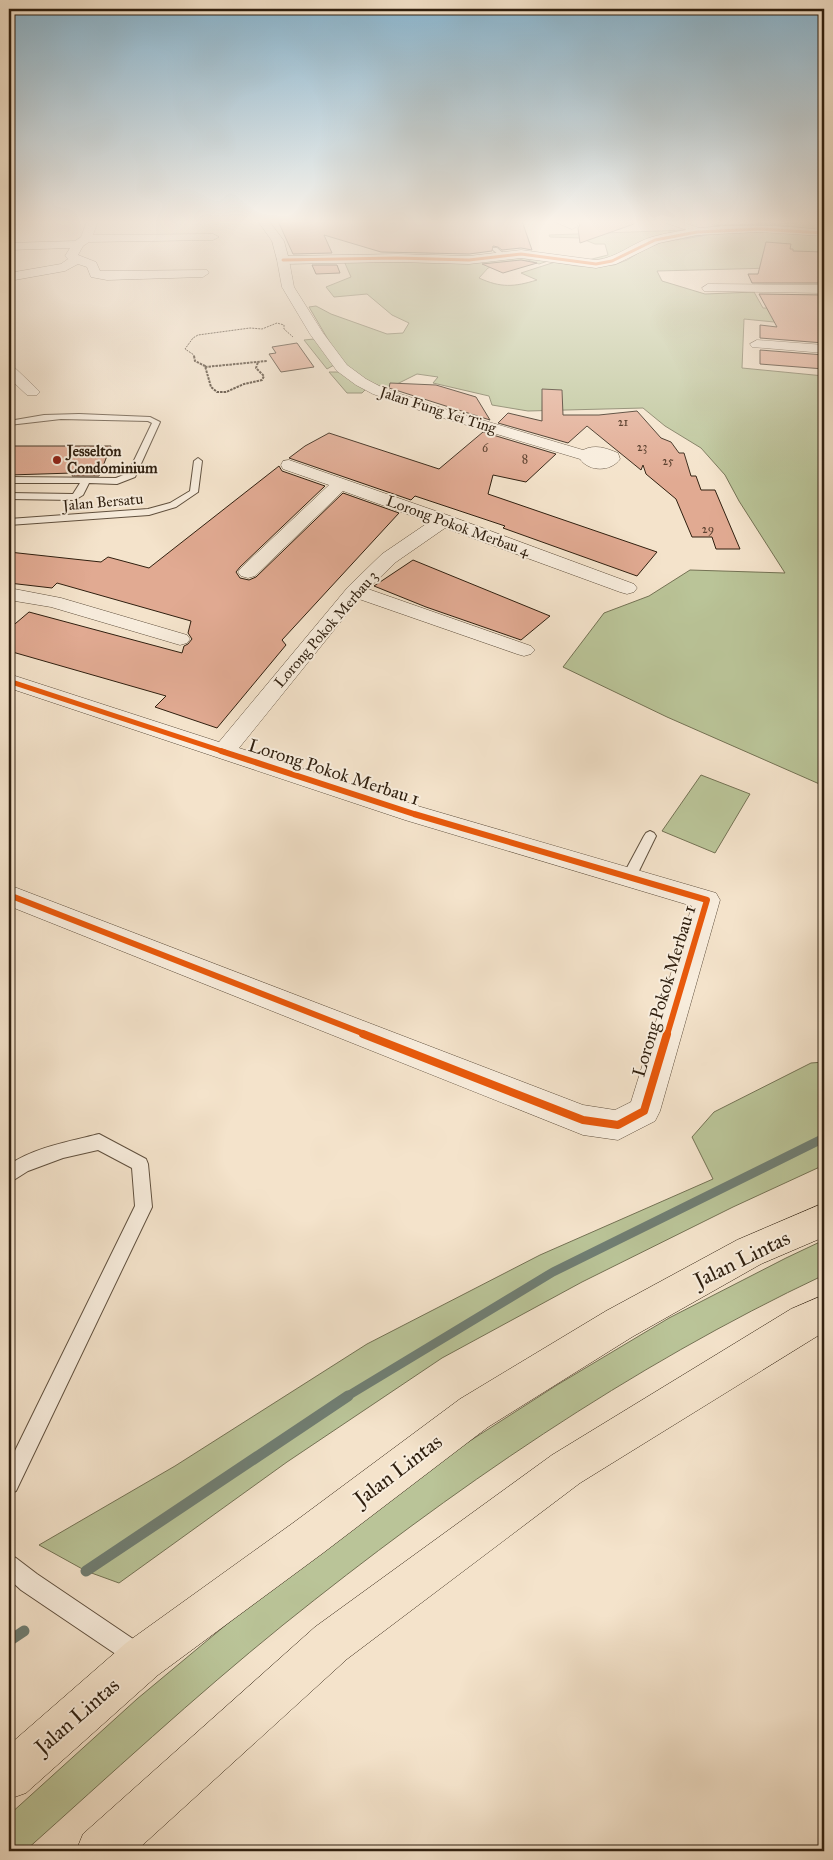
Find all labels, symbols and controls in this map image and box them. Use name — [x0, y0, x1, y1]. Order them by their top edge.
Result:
street label: Jalan Fung Yei Ting — [375, 382, 499, 439]
house number: 21 — [618, 415, 629, 429]
house number: 23 — [637, 440, 648, 454]
house number: 6 — [482, 441, 489, 455]
place label: Jesselton Condominium — [65, 442, 158, 477]
house number: 8 — [522, 452, 528, 466]
marker: Jesselton Condominium — [51, 454, 63, 466]
house number: 25 — [662, 454, 674, 468]
street label: Jalan Bersatu — [60, 490, 144, 516]
street label: Lorong Pokok Merbau 4 — [384, 492, 533, 561]
house number: 29 — [702, 522, 714, 536]
street label: Lorong Pokok Merbau 3 — [270, 567, 382, 691]
street label: Lorong Pokok Merbau 1 — [245, 734, 422, 811]
street label: Lorong Pokok Merbau 1 — [627, 903, 702, 1080]
street label: Jalan Lintas — [688, 1225, 794, 1294]
street label: Jalan Lintas — [347, 1428, 447, 1513]
street label: Jalan Lintas — [28, 1672, 125, 1761]

